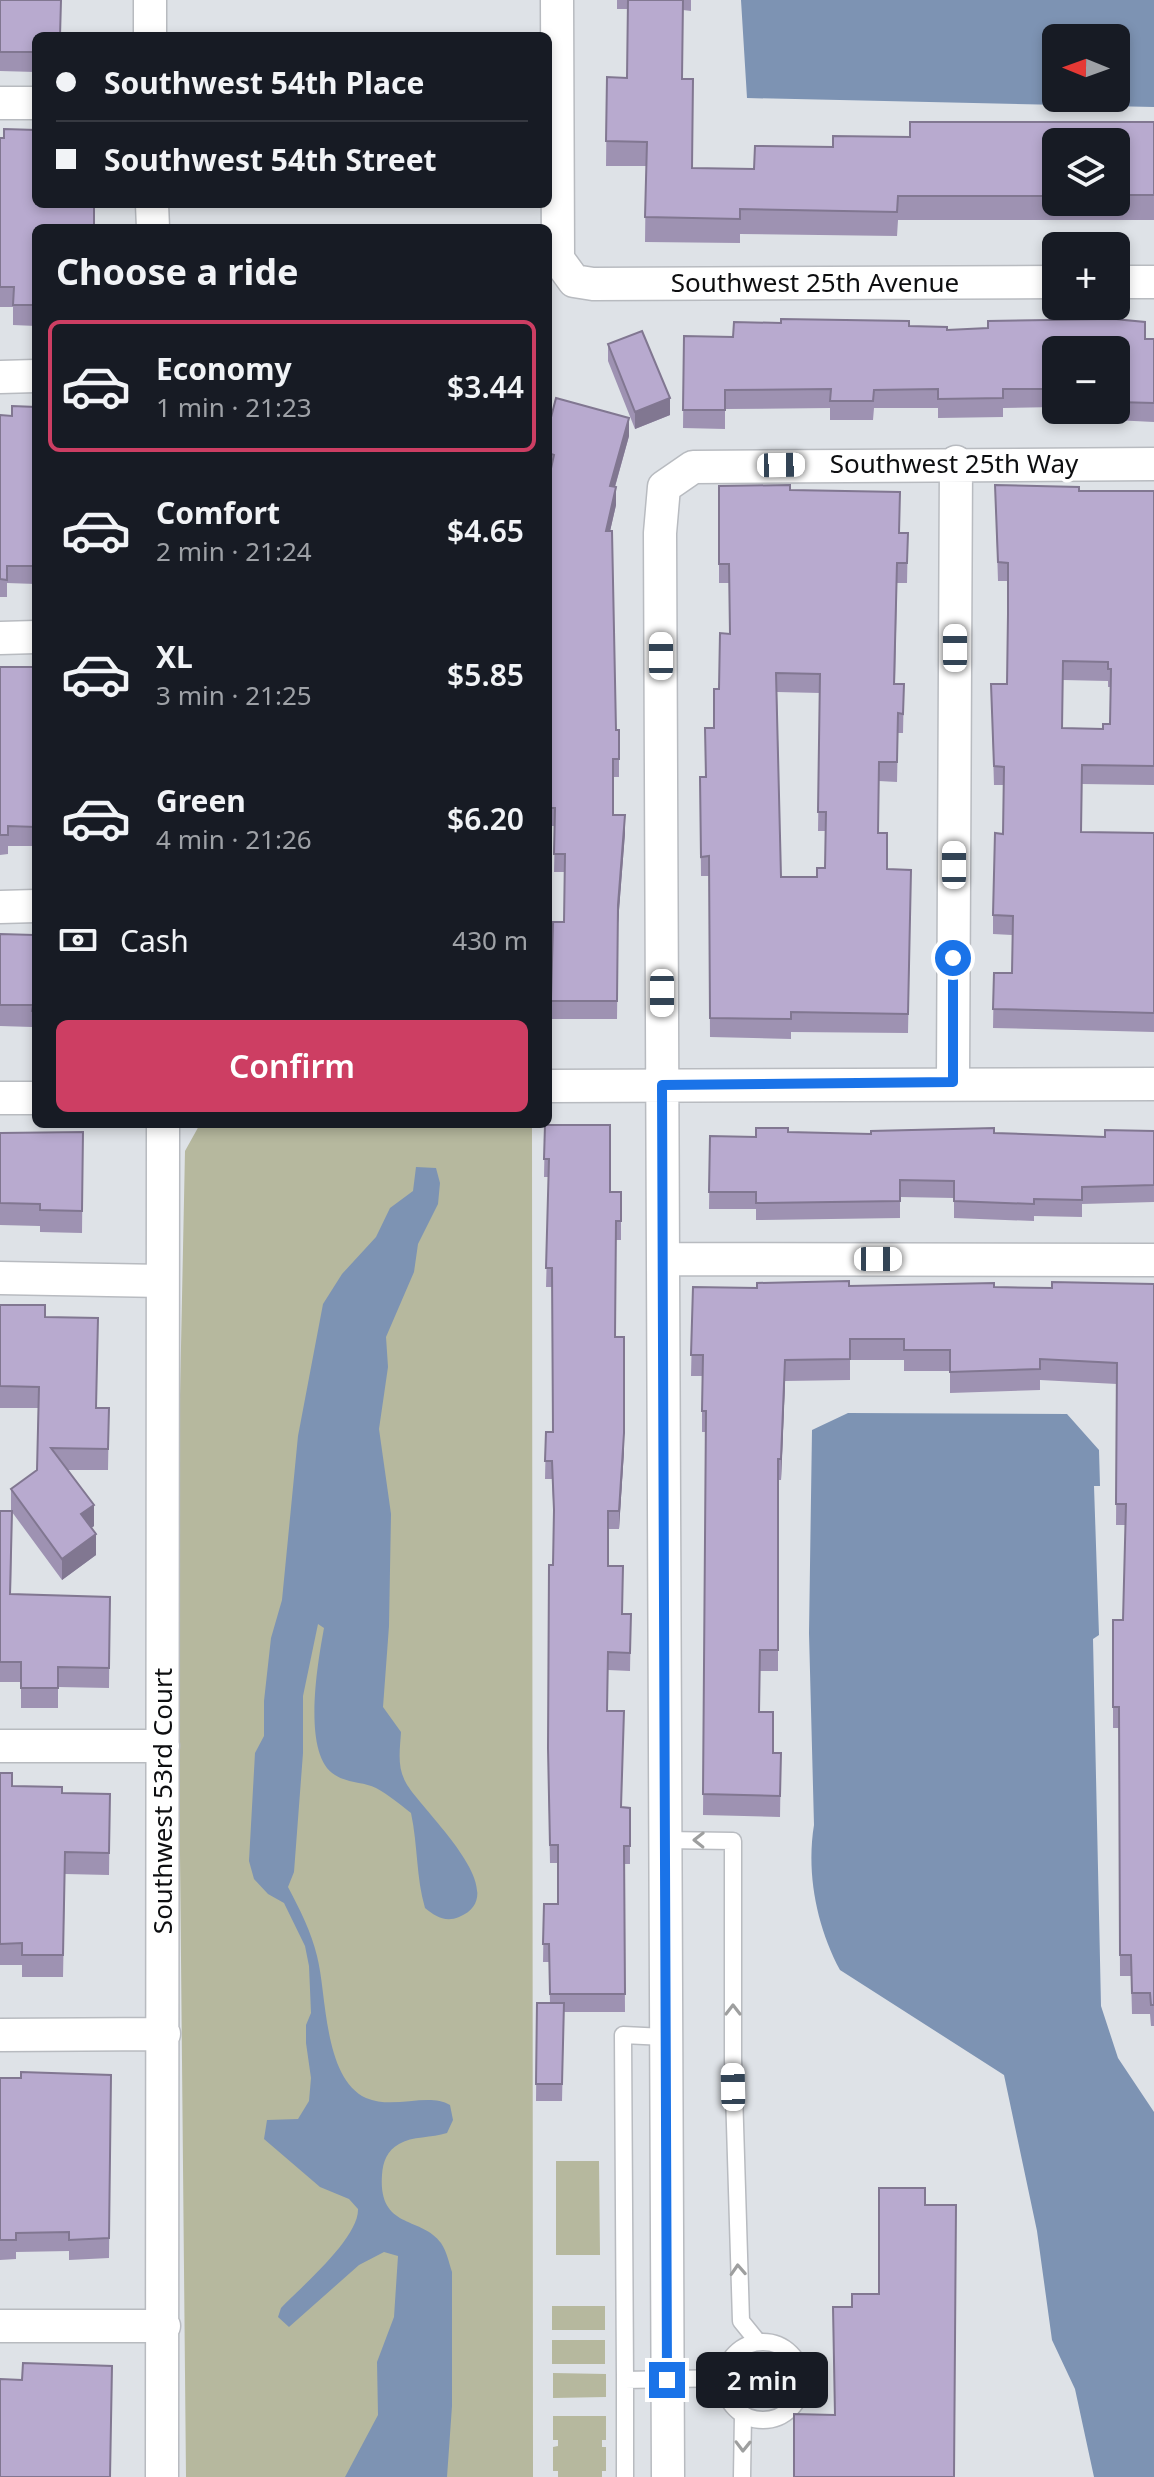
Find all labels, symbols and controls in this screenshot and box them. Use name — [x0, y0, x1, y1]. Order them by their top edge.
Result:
north arrow — [1042, 24, 1130, 112]
map controls — [1042, 24, 1130, 424]
text: Southwest 54th Place — [104, 62, 424, 103]
button: layers — [1042, 128, 1130, 216]
text: Southwest 54th Street — [104, 139, 437, 180]
button: + — [1042, 232, 1130, 320]
text: Choose a ride — [56, 247, 298, 296]
street label: Southwest 25th Avenue — [671, 264, 959, 300]
button: − — [1042, 336, 1130, 424]
text: Economy — [156, 348, 292, 389]
icon: car — [60, 350, 132, 422]
text: $3.44 — [447, 366, 524, 407]
text: 1 min · 21:23 — [156, 389, 312, 425]
street label: Southwest 25th Way — [830, 445, 1079, 481]
car — [757, 453, 805, 477]
text: Comfort — [156, 492, 280, 533]
icon: car — [60, 494, 132, 566]
text: $4.65 — [447, 510, 524, 551]
text: 2 min · 21:24 — [156, 533, 312, 569]
car — [943, 624, 967, 672]
car — [649, 632, 673, 680]
text: XL — [156, 636, 193, 677]
icon: car — [60, 638, 132, 710]
text: $5.85 — [447, 654, 524, 695]
text: 3 min · 21:25 — [156, 677, 312, 713]
text: Green — [156, 780, 246, 821]
icon: car — [60, 782, 132, 854]
text: $6.20 — [447, 798, 524, 839]
text: 4 min · 21:26 — [156, 821, 312, 857]
car — [942, 841, 966, 889]
icon: cash — [56, 918, 100, 962]
text: Cash — [120, 920, 189, 961]
text: 430 m — [452, 922, 528, 958]
route start — [935, 940, 971, 976]
car — [650, 969, 674, 1017]
button: Confirm — [56, 1020, 528, 1112]
car — [854, 1247, 902, 1271]
street label: Southwest 53rd Court — [144, 1668, 180, 1934]
one-way arrow — [692, 1832, 705, 1849]
one-way arrow — [724, 2003, 742, 2016]
car — [721, 2063, 745, 2111]
one-way arrow — [730, 2263, 747, 2276]
callout: 2 min — [695, 2352, 827, 2408]
route end — [649, 2362, 685, 2398]
text: 2 min — [727, 2362, 797, 2398]
one-way arrow — [734, 2440, 751, 2453]

